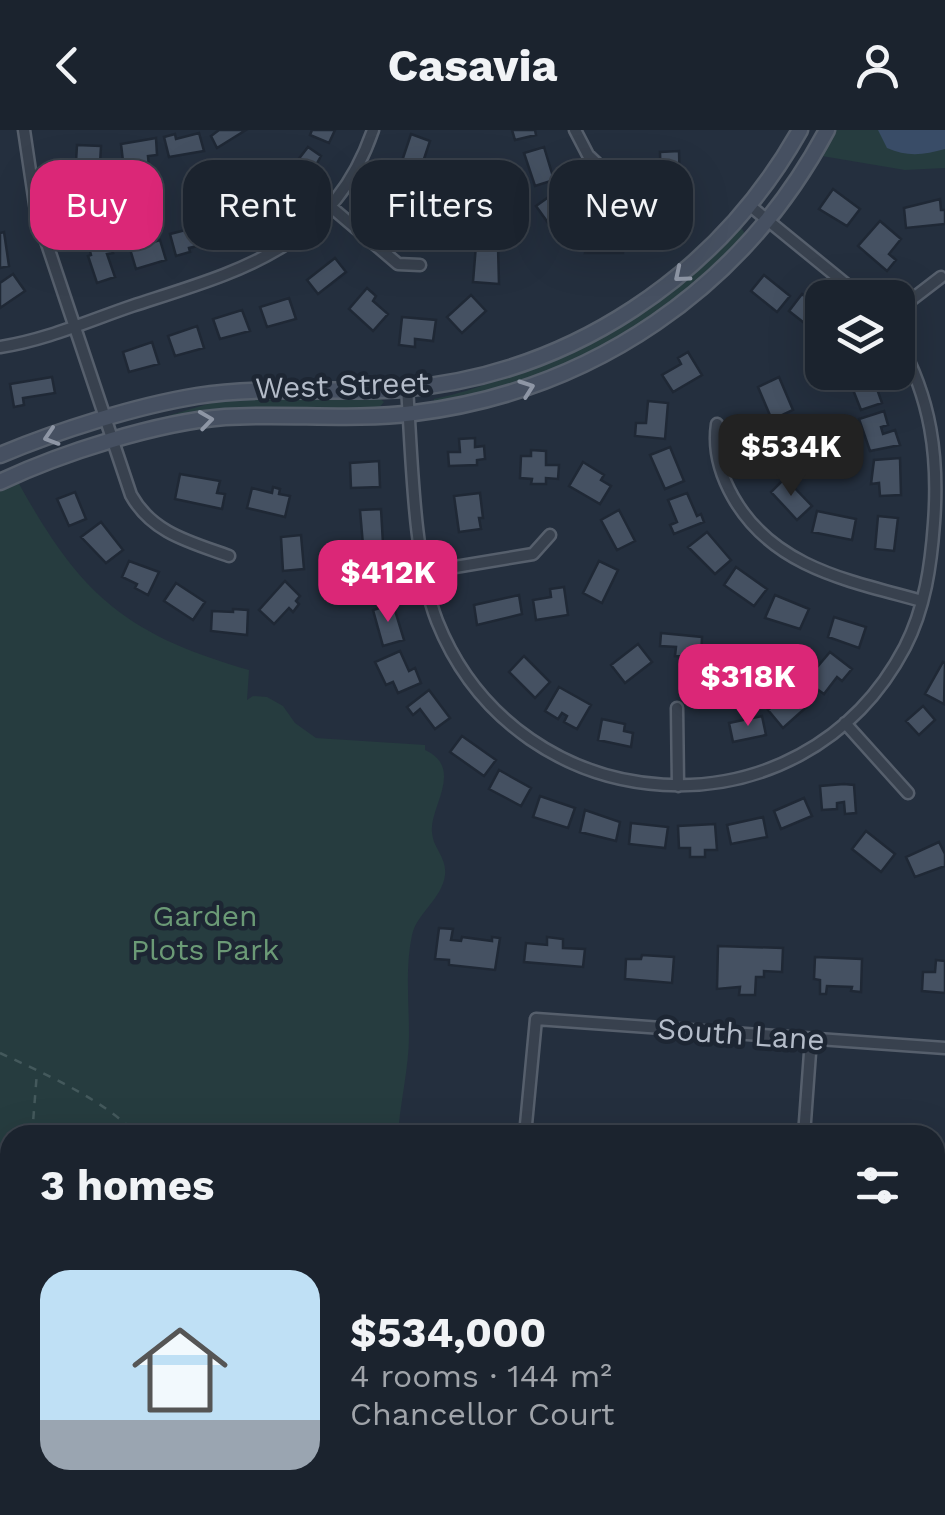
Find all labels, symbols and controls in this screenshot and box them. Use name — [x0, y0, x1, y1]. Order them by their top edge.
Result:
icon: back — [40, 38, 95, 93]
icon: person — [850, 38, 905, 93]
text: Casavia — [387, 39, 558, 92]
chip: Buy — [30, 160, 163, 250]
chip: Rent — [183, 160, 331, 250]
chip: Filters — [351, 160, 529, 250]
chip: New — [549, 160, 693, 250]
one-way arrow — [674, 263, 692, 281]
map controls — [805, 280, 915, 390]
button: layers — [805, 280, 915, 390]
street label: West Street — [254, 364, 430, 406]
one-way arrow — [518, 379, 535, 400]
one-way arrow — [198, 410, 214, 431]
pin: $534K — [721, 414, 861, 499]
one-way arrow — [44, 425, 61, 446]
text: $534K — [741, 427, 842, 465]
pin: $412K — [318, 540, 458, 625]
text: $412K — [340, 553, 436, 591]
pin: $318K — [678, 644, 818, 729]
text: $318K — [700, 657, 796, 695]
park label: Garden Plots Park — [131, 898, 279, 967]
street label: South Lane — [656, 1011, 826, 1057]
icon: filters — [850, 1158, 905, 1213]
text: 3 homes — [40, 1161, 214, 1210]
text: $534,000 — [350, 1308, 546, 1357]
icon: home — [120, 1310, 240, 1430]
text: 4 rooms · 144 m² — [350, 1357, 612, 1395]
text: Chancellor Court — [350, 1395, 614, 1433]

